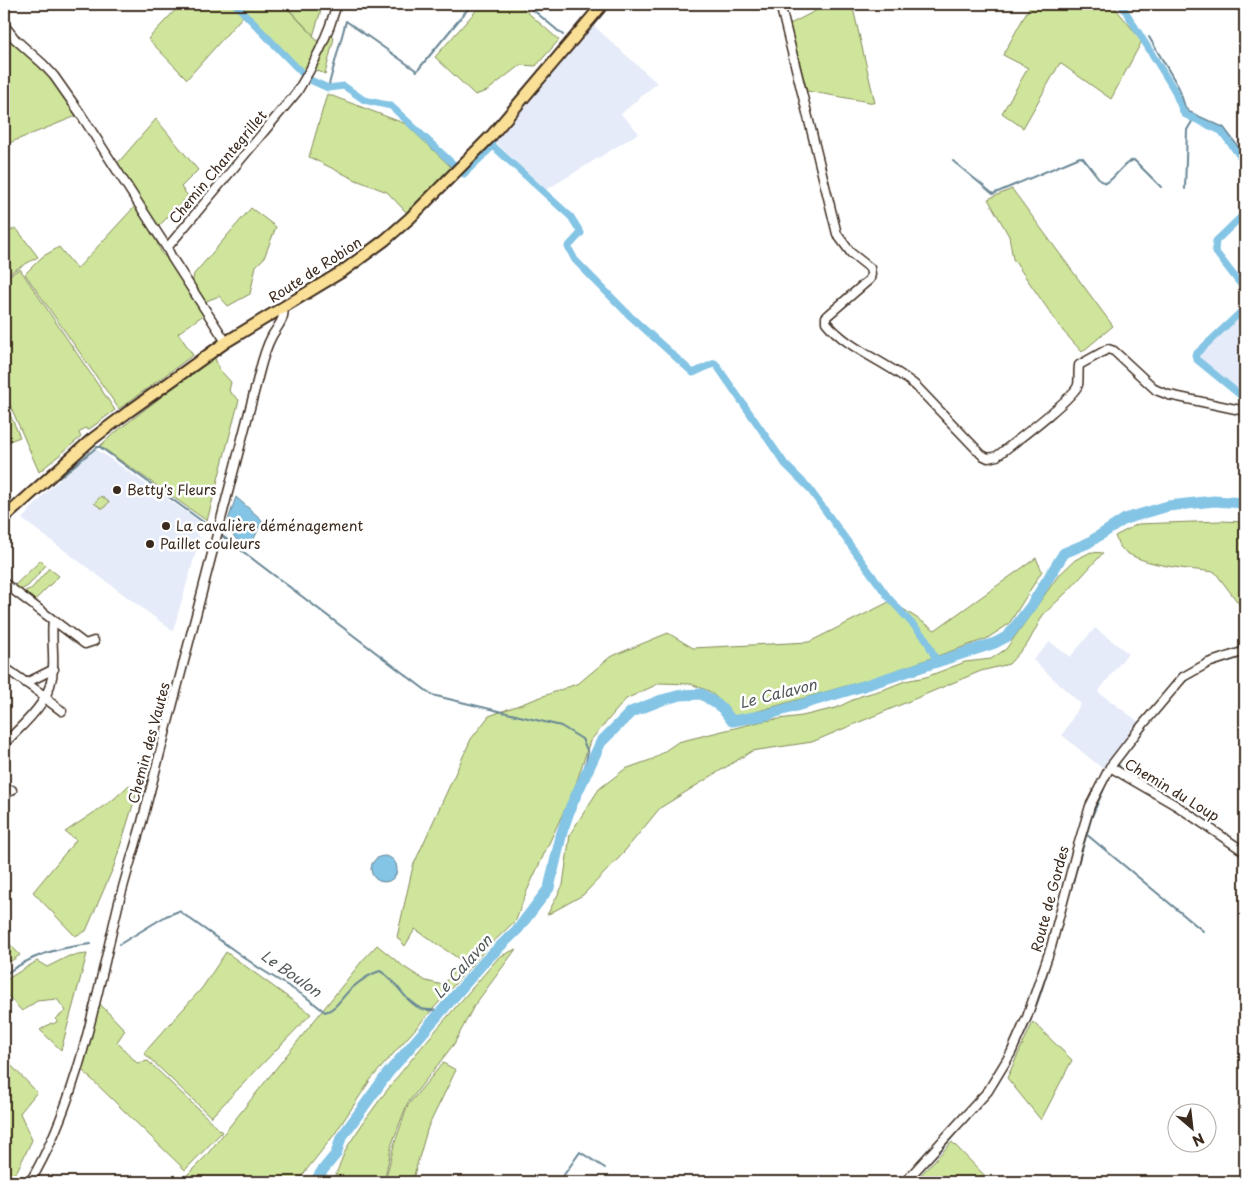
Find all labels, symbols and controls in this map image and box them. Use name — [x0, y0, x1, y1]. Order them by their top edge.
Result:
street label: Chemin Chantegrillet — [164, 105, 272, 228]
street label: Route de Robion — [264, 232, 365, 308]
place label: Betty's Fleurs — [127, 479, 216, 500]
marker: Betty's Fleurs — [111, 484, 123, 496]
place label: La cavalière déménagement — [176, 515, 364, 536]
marker: La cavalière déménagement — [160, 520, 172, 532]
place label: Paillet couleurs — [160, 533, 260, 554]
marker: Paillet couleurs — [144, 538, 156, 550]
water label: Le Calavon — [737, 672, 820, 713]
street label: Chemin des Vautes — [122, 680, 175, 806]
street label: Chemin du Loup — [1121, 753, 1224, 826]
street label: Route de Gordes — [1025, 843, 1074, 954]
water label: Le Calavon — [427, 928, 498, 1003]
water label: Le Boulon — [257, 944, 327, 1002]
north arrow — [1166, 1104, 1216, 1154]
text: N — [1189, 1128, 1208, 1152]

